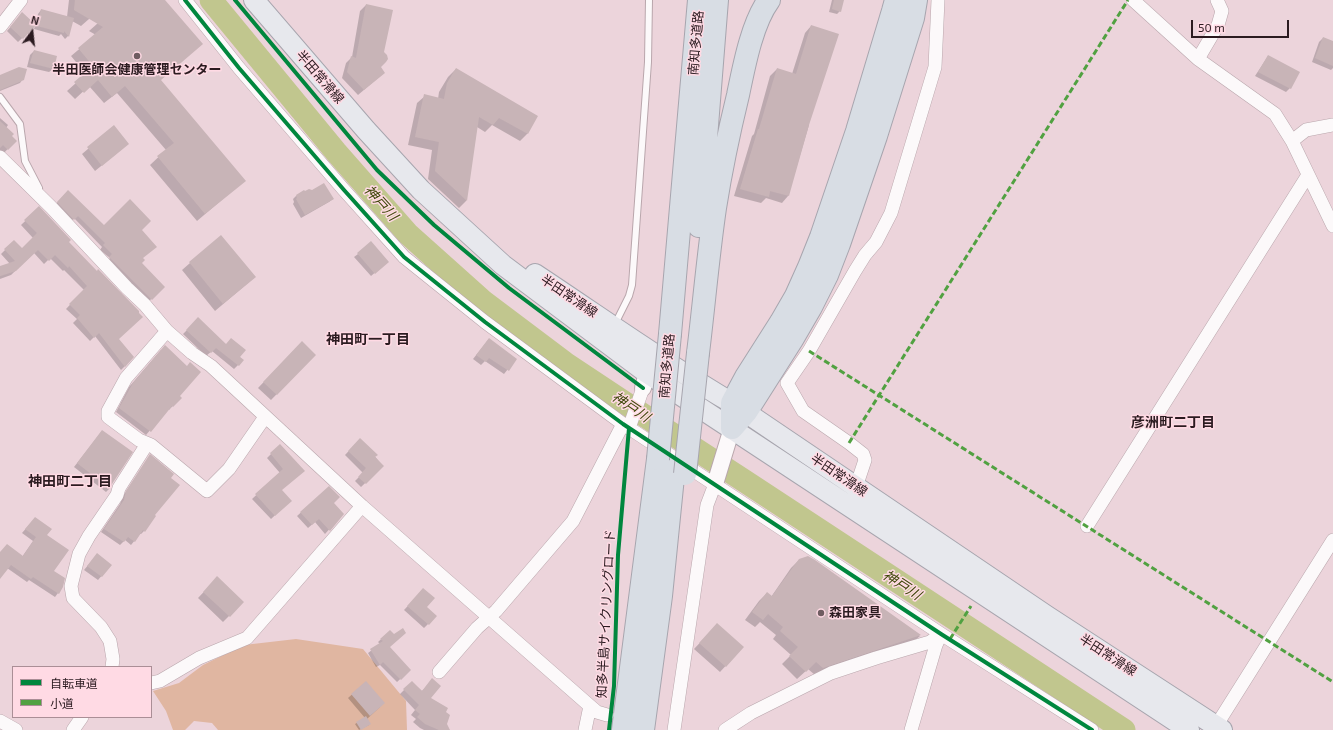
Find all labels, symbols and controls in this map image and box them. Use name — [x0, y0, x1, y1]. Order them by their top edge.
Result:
street label: 南知多道路 — [685, 10, 707, 76]
north arrow — [12, 12, 52, 52]
scale bar — [1193, 12, 1291, 38]
text: N — [30, 13, 41, 27]
text: 50 m — [1198, 20, 1225, 34]
street label: 半田常滑線 — [293, 47, 347, 107]
marker: 半田医師会健康管理センター — [132, 51, 142, 61]
place label: 半田医師会健康管理センター — [53, 62, 221, 78]
water label: 神戸川 — [361, 182, 401, 224]
street label: 半田常滑線 — [538, 271, 600, 321]
district label: 神田町一丁目 — [326, 331, 410, 347]
street label: 南知多道路 — [656, 333, 678, 399]
water label: 神戸川 — [609, 388, 653, 426]
district label: 彦洲町二丁目 — [1131, 414, 1215, 430]
street label: 半田常滑線 — [808, 450, 870, 500]
district label: 神田町二丁目 — [28, 473, 112, 489]
street label: 知多半島サイクリングロード — [594, 529, 618, 699]
water label: 神戸川 — [880, 567, 924, 603]
place label: 森田家具 — [829, 605, 881, 621]
marker: 森田家具 — [816, 608, 826, 618]
street label: 半田常滑線 — [1076, 631, 1140, 679]
legend — [12, 666, 152, 718]
text: 自転車道 — [50, 676, 98, 690]
text: 小道 — [50, 696, 74, 710]

